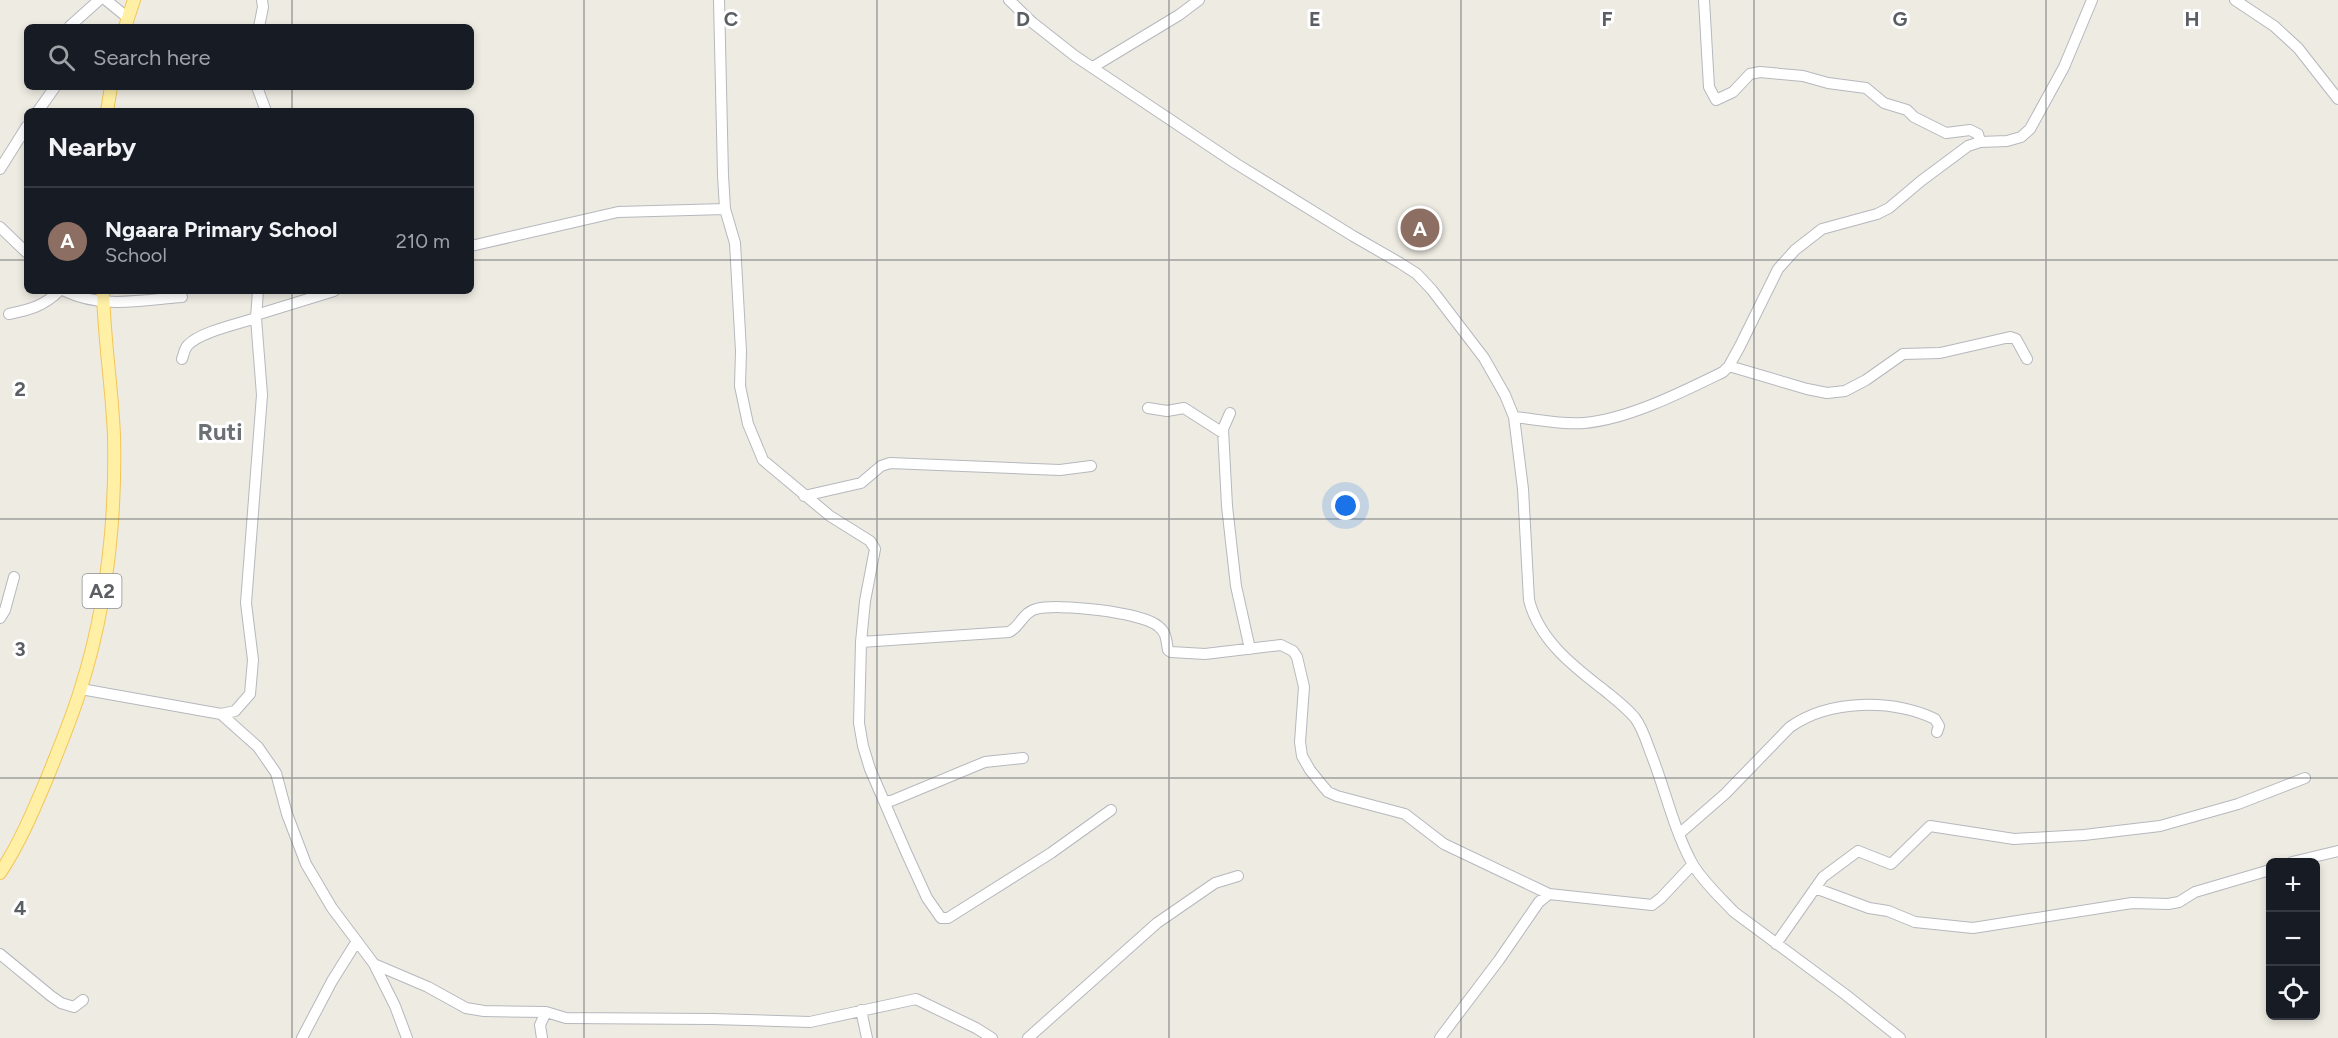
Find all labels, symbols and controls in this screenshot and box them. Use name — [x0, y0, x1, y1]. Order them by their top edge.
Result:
text: C — [724, 7, 738, 31]
text: D — [1016, 7, 1030, 31]
text: E — [1309, 7, 1321, 31]
text: F — [1601, 7, 1613, 31]
text: G — [1893, 7, 1908, 31]
text: H — [2185, 7, 2200, 31]
search box — [24, 24, 474, 90]
icon: search — [45, 41, 78, 74]
text: Search here — [93, 44, 211, 71]
text: Nearby — [48, 131, 136, 163]
pin: A — [1400, 206, 1440, 250]
text: Ngaara Primary School — [105, 216, 337, 243]
text: A — [60, 229, 75, 253]
text: 210 m — [396, 229, 450, 253]
text: School — [105, 243, 167, 267]
text: 2 — [14, 377, 26, 401]
district label: Ruti — [197, 417, 243, 446]
your location — [1331, 491, 1360, 520]
road number: A2 — [82, 574, 122, 608]
text: 3 — [14, 637, 26, 661]
map controls — [2266, 858, 2320, 1020]
button: + — [2266, 858, 2320, 912]
text: 4 — [14, 896, 27, 920]
button: − — [2266, 912, 2320, 966]
button: locate — [2266, 966, 2320, 1020]

